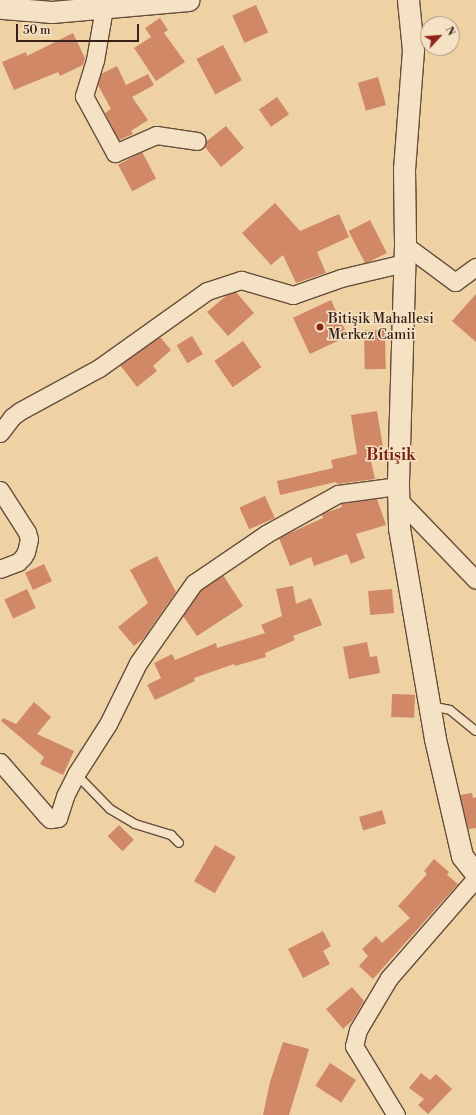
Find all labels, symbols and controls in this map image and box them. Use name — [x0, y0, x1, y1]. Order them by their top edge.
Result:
scale bar — [18, 16, 141, 42]
north arrow — [420, 16, 460, 56]
text: 50 m — [23, 23, 51, 38]
text: N — [442, 24, 458, 38]
place label: Bitişik Mahallesi Merkez Camii — [328, 311, 434, 344]
marker: Bitişik Mahallesi Merkez Camii — [315, 322, 325, 332]
district label: Bitişik — [366, 445, 416, 465]

